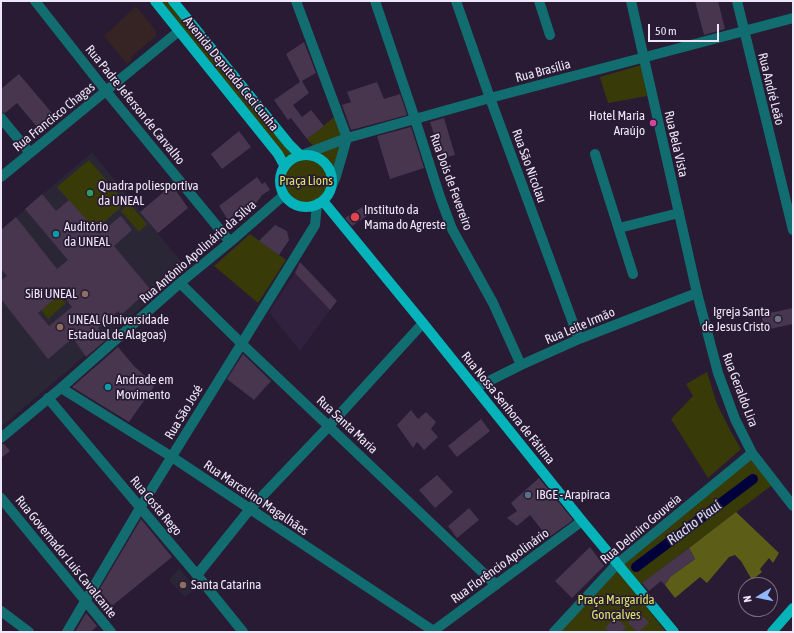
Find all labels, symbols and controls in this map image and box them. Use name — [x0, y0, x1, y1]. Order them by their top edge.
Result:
street label: Avenida Deputada Ceci Cunha — [180, 14, 282, 134]
scale bar — [650, 16, 721, 42]
text: 50 m — [655, 24, 677, 38]
street label: Rua Padre Jeferson de Carvalho — [82, 42, 188, 168]
street label: Rua André Leão — [754, 51, 788, 127]
street label: Rua Brasília — [514, 56, 572, 86]
street label: Rua Francisco Chagas — [10, 79, 98, 155]
place label: Hotel Maria Araújo — [589, 108, 645, 139]
street label: Rua Bela Vista — [661, 109, 691, 179]
marker: Hotel Maria Araújo — [648, 118, 658, 128]
street label: Rua São Nicolau — [508, 127, 550, 205]
street label: Rua Dois de Fevereiro — [426, 132, 476, 232]
park label: Praça Lions — [279, 173, 333, 189]
place label: Quadra poliesportiva da UNEAL — [98, 178, 199, 209]
marker: Quadra poliesportiva da UNEAL — [85, 188, 95, 198]
street label: Rua Antônio Apolinário da Silva — [137, 197, 259, 307]
place label: Instituto da Mama do Agreste — [364, 202, 446, 233]
marker: Instituto da Mama do Agreste — [349, 211, 361, 223]
place label: Auditório da UNEAL — [64, 219, 110, 250]
marker: Auditório da UNEAL — [51, 229, 61, 239]
place label: SiBi UNEAL — [25, 286, 77, 302]
marker: SiBi UNEAL — [80, 289, 90, 299]
street label: Rua Leite Irmão — [543, 304, 617, 348]
place label: Igreja Santa de Jesus Cristo — [702, 304, 770, 335]
place label: UNEAL (Universidade Estadual de Alagoas) — [68, 312, 169, 343]
marker: Igreja Santa de Jesus Cristo — [773, 314, 783, 324]
marker: UNEAL (Universidade Estadual de Alagoas) — [55, 322, 65, 332]
street label: Rua Nossa Senhora de Fátima — [458, 349, 558, 467]
street label: Rua Geraldo Lira — [719, 351, 761, 429]
place label: Andrade em Movimento — [116, 372, 174, 403]
marker: Andrade em Movimento — [103, 382, 113, 392]
street label: Rua São José — [162, 382, 206, 442]
street label: Rua Santa Maria — [313, 393, 381, 457]
street label: Rua Marcelino Magalhães — [201, 457, 311, 539]
street label: Rua Costa Rego — [127, 473, 185, 539]
place label: IBGE - Arapiraca — [536, 487, 610, 503]
marker: IBGE - Arapiraca — [523, 490, 533, 500]
street label: Rua Delmiro Gouveia — [597, 491, 685, 567]
street label: Rua Governador Luís Cavalcante — [12, 493, 120, 621]
water label: Riacho Piauí — [664, 497, 724, 549]
street label: Rua Florêncio Apolinário — [448, 525, 552, 607]
place label: Santa Catarina — [191, 577, 261, 593]
north arrow — [738, 577, 778, 617]
marker: Santa Catarina — [178, 580, 188, 590]
park label: Praça Margarida Gonçalves — [577, 592, 655, 623]
text: N — [741, 595, 754, 603]

